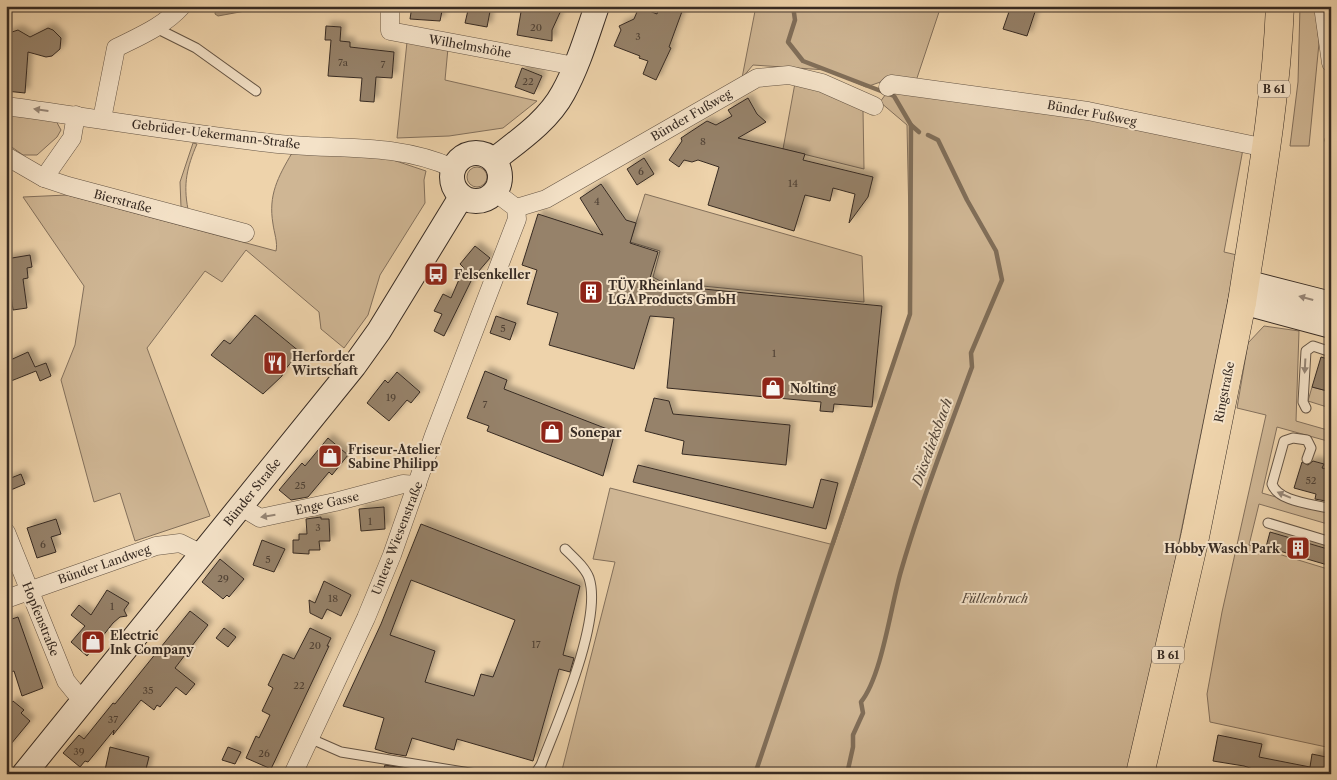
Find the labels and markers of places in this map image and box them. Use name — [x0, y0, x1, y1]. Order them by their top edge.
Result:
bus stop icon: Felsenkeller — [423, 261, 449, 287]
place label: Felsenkeller — [454, 267, 530, 282]
place label: TÜV Rheinland LGA Products GmbH — [608, 277, 736, 307]
building icon: TÜV Rheinland LGA Products GmbH — [578, 279, 604, 305]
place label: Herforder Wirtschaft — [291, 349, 359, 378]
restaurant icon: Herforder Wirtschaft — [262, 350, 288, 376]
shop icon: Nolting — [760, 375, 786, 401]
place label: Nolting — [790, 381, 837, 396]
shop icon: Sonepar — [539, 419, 565, 445]
place label: Sonepar — [570, 425, 622, 440]
place label: Friseur-Atelier Sabine Philipp — [348, 442, 440, 471]
shop icon: Friseur-Atelier Sabine Philipp — [317, 443, 343, 469]
building icon: Hobby Wasch Park — [1285, 535, 1311, 561]
place label: Hobby Wasch Park — [1164, 541, 1281, 556]
place label: Electric Ink Company — [110, 628, 194, 657]
shop icon: Electric Ink Company — [80, 629, 106, 655]

